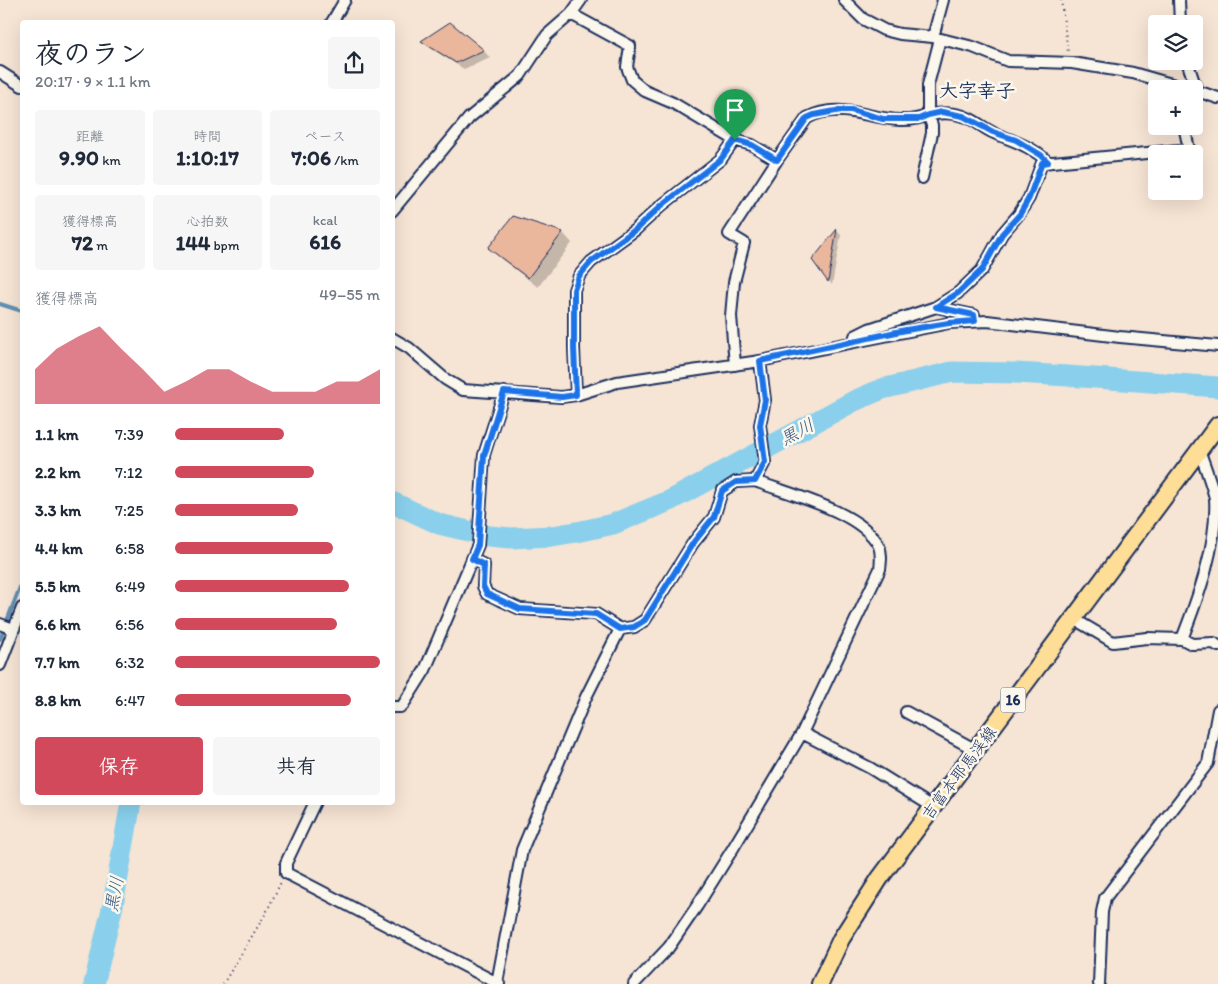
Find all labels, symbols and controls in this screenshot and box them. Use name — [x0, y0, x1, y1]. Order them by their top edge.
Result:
map controls — [1148, 15, 1203, 200]
button: layers — [1148, 15, 1203, 70]
text: 夜のラン — [35, 36, 147, 70]
button: share — [328, 37, 380, 89]
text: 20:17 · 9 × 1.1 km — [35, 72, 151, 91]
district label: 大字幸子 — [939, 79, 1015, 102]
button: + — [1148, 80, 1203, 135]
pin — [714, 89, 756, 140]
icon: arrive — [721, 96, 749, 124]
text: 距離 — [76, 128, 104, 145]
text: 時間 — [193, 128, 221, 145]
text: ペース — [305, 128, 346, 145]
text: 9.90 — [59, 145, 99, 170]
text: 1:10:17 — [176, 145, 239, 170]
text: 7:06 — [292, 145, 331, 170]
button: − — [1148, 145, 1203, 200]
text: km — [99, 152, 121, 169]
text: /km — [331, 152, 359, 169]
text: kcal — [313, 212, 338, 229]
text: 獲得標高 — [62, 213, 118, 230]
text: 心拍数 — [186, 213, 228, 230]
text: 616 — [309, 229, 341, 254]
text: 72 — [72, 230, 93, 255]
text: 144 — [175, 230, 210, 255]
text: m — [93, 237, 108, 254]
text: bpm — [210, 237, 240, 254]
text: 49–55 m — [319, 285, 380, 304]
text: 獲得標高 — [35, 289, 99, 308]
water label: 黒川 — [776, 414, 818, 450]
text: 1.1 km — [35, 425, 79, 444]
text: 7:39 — [115, 425, 144, 444]
text: 2.2 km — [35, 463, 81, 482]
text: 7:12 — [115, 463, 143, 482]
text: 3.3 km — [35, 501, 81, 520]
text: 7:25 — [115, 501, 144, 520]
text: 4.4 km — [35, 539, 83, 558]
text: 6:58 — [115, 539, 145, 558]
text: 5.5 km — [35, 577, 81, 596]
text: 6:49 — [115, 577, 145, 596]
text: 6.6 km — [35, 615, 81, 634]
text: 6:56 — [115, 615, 144, 634]
text: 7.7 km — [35, 653, 80, 672]
text: 6:32 — [115, 653, 145, 672]
road number: 16 — [1000, 688, 1026, 712]
text: 8.8 km — [35, 691, 81, 710]
text: 6:47 — [115, 691, 145, 710]
street label: 吉富本耶馬渓線 — [918, 723, 1000, 823]
button: 保存 — [35, 737, 203, 795]
button: 共有 — [213, 737, 380, 795]
water label: 黒川 — [100, 874, 128, 914]

